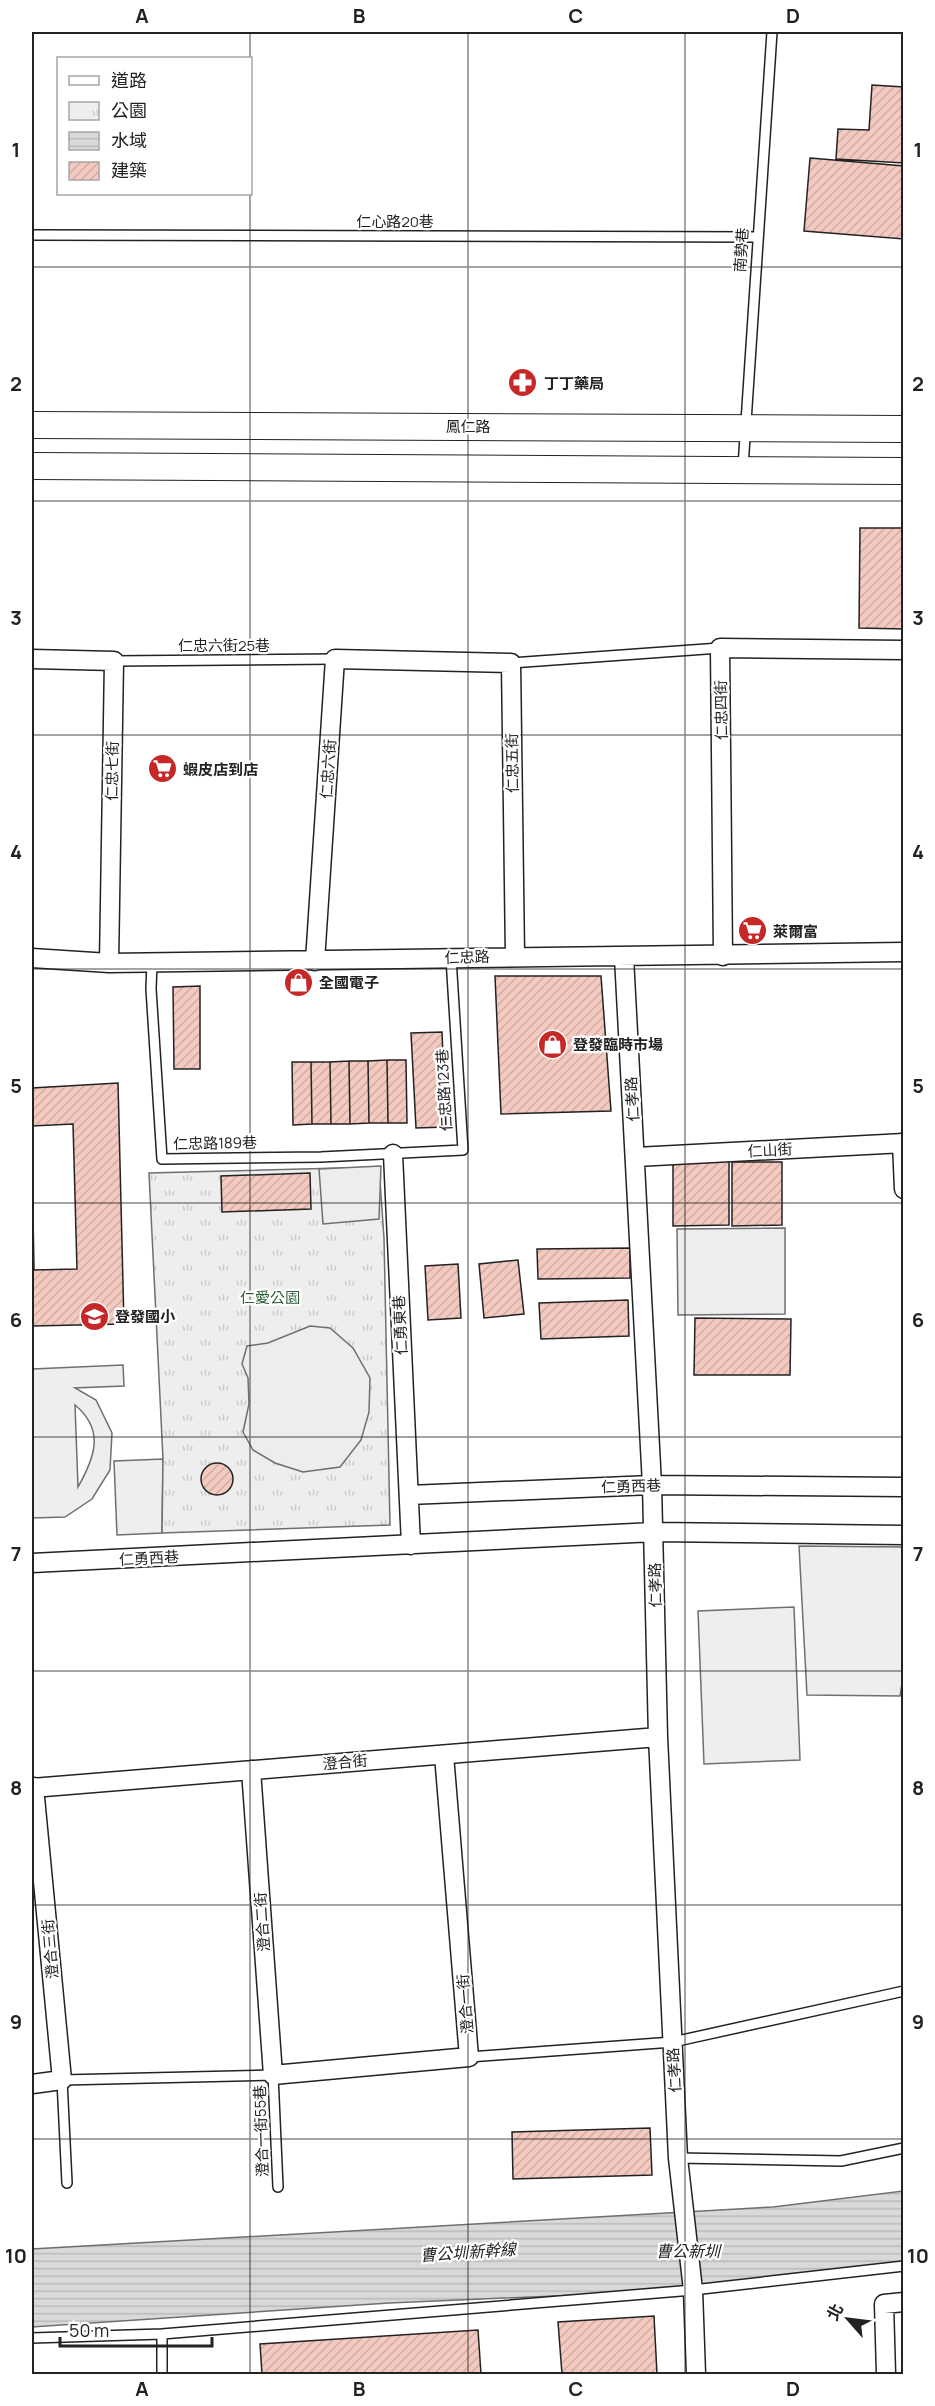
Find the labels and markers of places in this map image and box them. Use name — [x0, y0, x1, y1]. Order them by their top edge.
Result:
pharmacy icon: 丁丁藥局 — [507, 367, 539, 399]
place label: 丁丁藥局 — [544, 373, 604, 394]
supermarket icon: 蝦皮店到店 — [146, 753, 178, 785]
place label: 蝦皮店到店 — [183, 759, 258, 780]
supermarket icon: 萊爾富 — [736, 915, 768, 947]
place label: 萊爾富 — [773, 921, 818, 942]
shop icon: 全國電子 — [282, 966, 314, 998]
place label: 全國電子 — [319, 972, 379, 993]
shop icon: 登發臨時市場 — [536, 1028, 568, 1060]
place label: 登發臨時市場 — [573, 1034, 663, 1055]
school or university icon: 登發國小 — [78, 1300, 110, 1332]
place label: 登發國小 — [115, 1306, 176, 1327]

